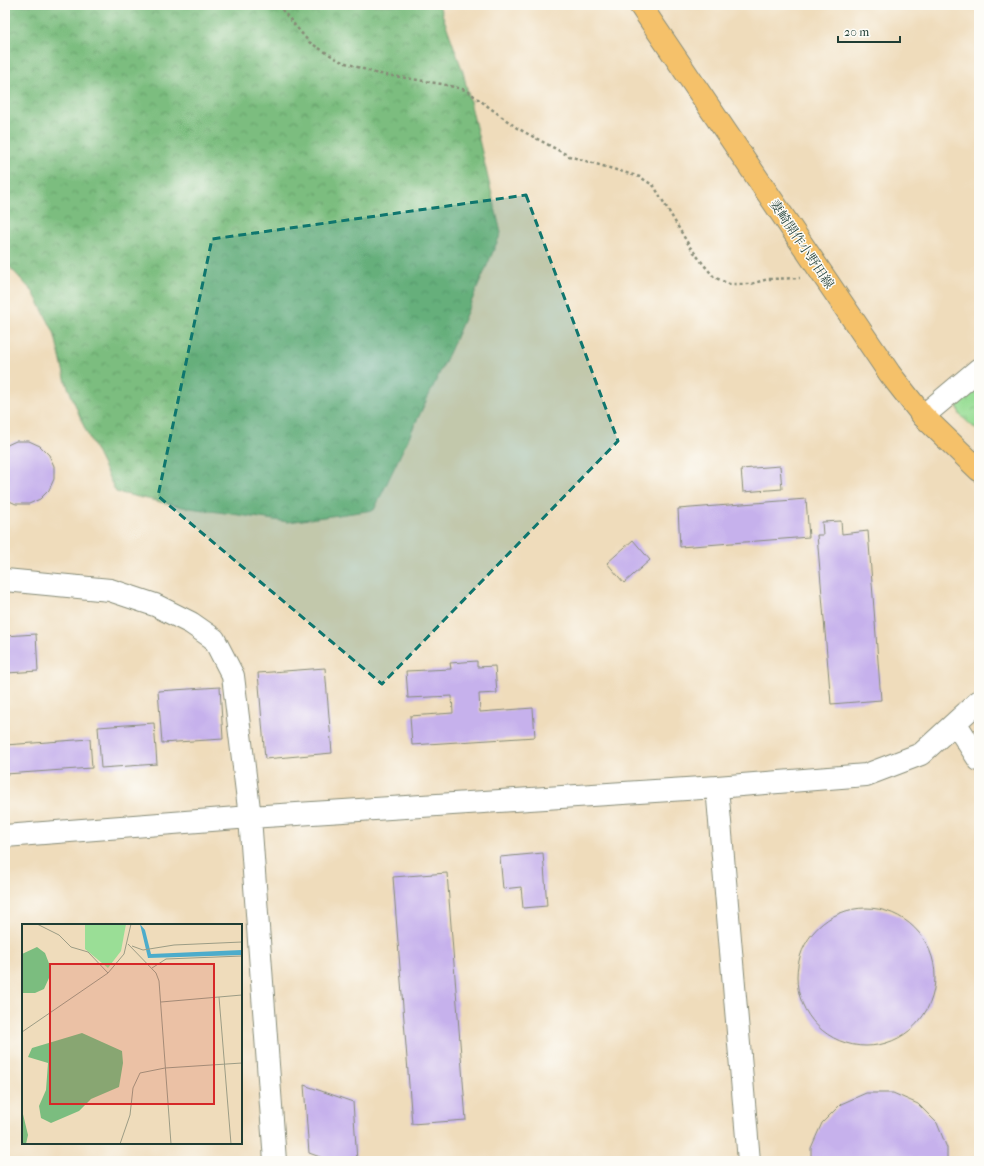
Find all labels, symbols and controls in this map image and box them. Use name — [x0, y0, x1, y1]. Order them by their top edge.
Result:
scale bar — [838, 18, 900, 44]
text: 20 m — [844, 25, 869, 39]
street label: 妻崎開作小野田線 — [767, 197, 837, 291]
inset map — [22, 924, 242, 1144]

